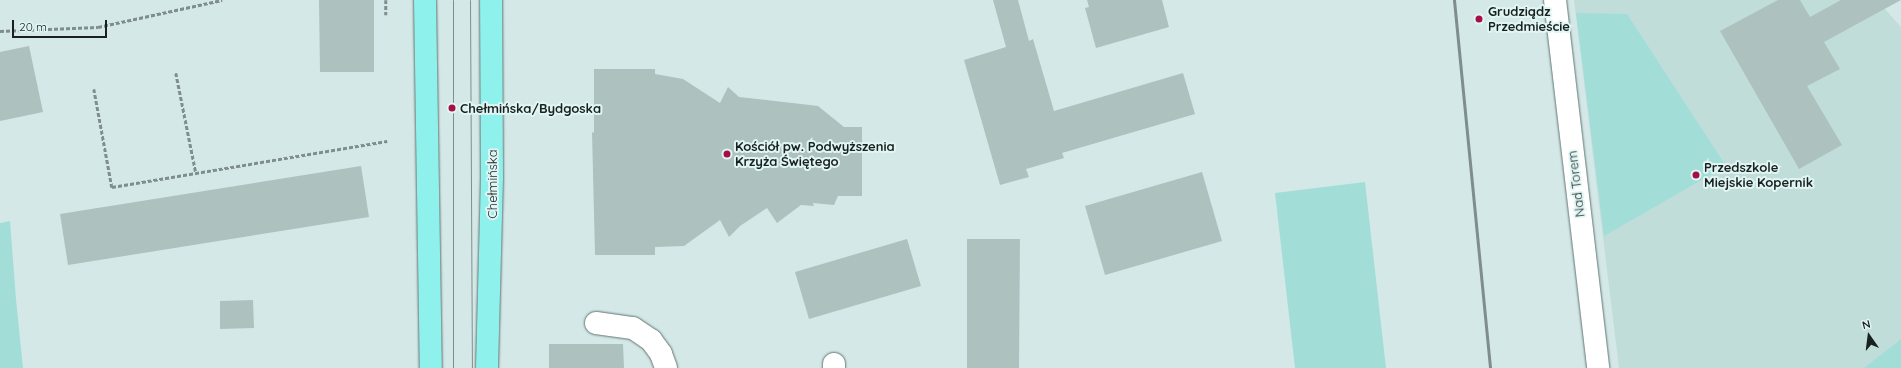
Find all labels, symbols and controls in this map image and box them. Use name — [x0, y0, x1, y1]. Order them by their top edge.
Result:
place label: Grudziądz Przedmieście — [1488, 4, 1570, 35]
scale bar — [14, 12, 109, 38]
marker: Grudziądz Przedmieście — [1473, 13, 1485, 25]
text: 20 m — [19, 19, 47, 34]
place label: Chełmińska/Bydgoska — [460, 100, 601, 116]
marker: Chełmińska/Bydgoska — [447, 103, 457, 113]
place label: Kościół pw. Podwyższenia Krzyża Świętego — [735, 139, 895, 170]
street label: Chełmińska — [484, 149, 500, 219]
marker: Kościół pw. Podwyższenia Krzyża Świętego — [722, 149, 732, 159]
street label: Nad Torem — [1564, 150, 1588, 218]
place label: Przedszkole Miejskie Kopernik — [1704, 160, 1813, 191]
marker: Przedszkole Miejskie Kopernik — [1691, 170, 1701, 180]
north arrow — [1849, 316, 1889, 356]
text: N — [1860, 317, 1872, 332]

